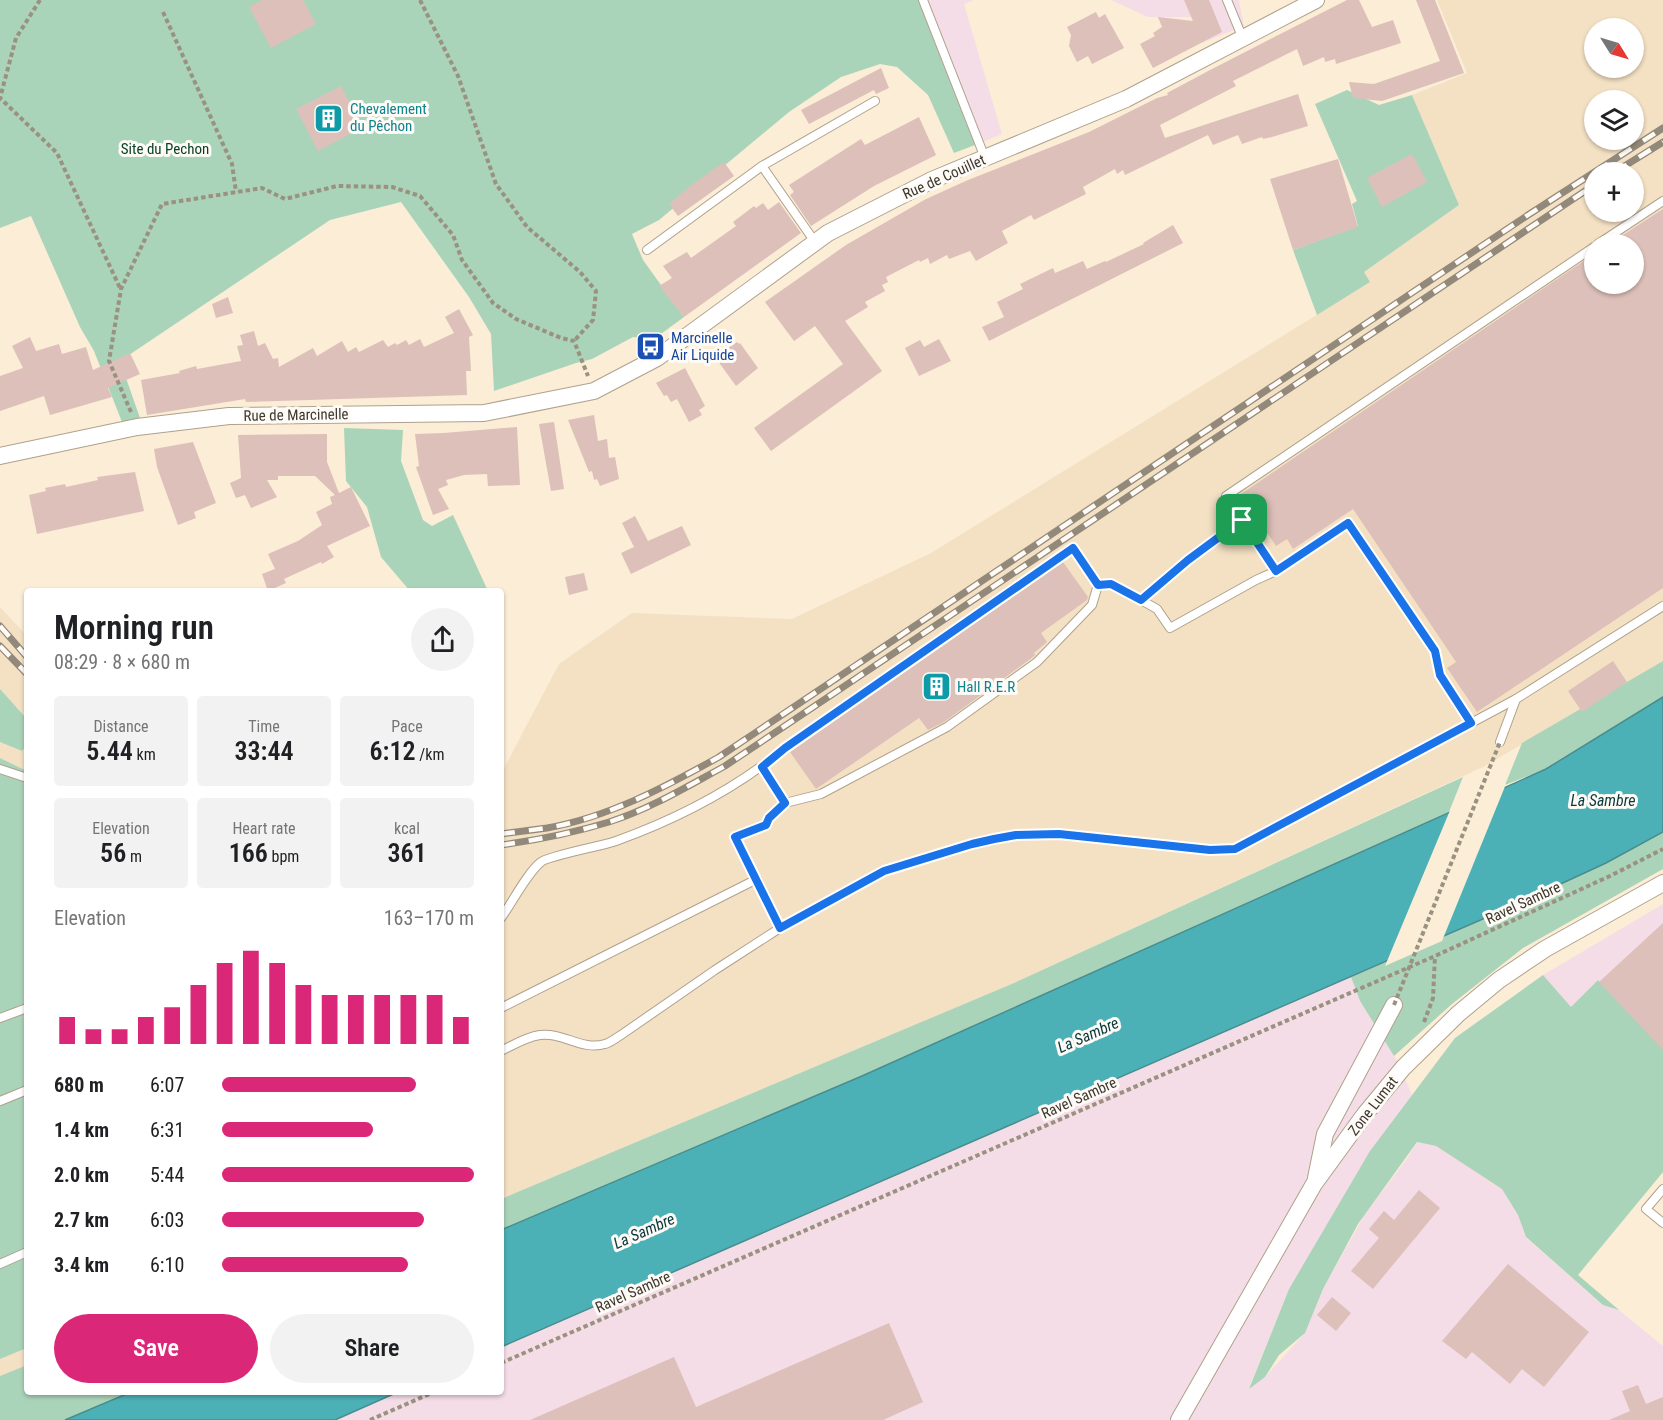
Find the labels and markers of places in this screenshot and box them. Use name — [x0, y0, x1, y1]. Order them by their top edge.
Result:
place label: Chevalement du Pêchon — [350, 100, 427, 135]
building icon: Chevalement du Pêchon — [313, 102, 345, 134]
place label: Marcinelle Air Liquide — [671, 329, 734, 364]
bus stop icon: Marcinelle Air Liquide — [634, 331, 666, 363]
pin — [1216, 494, 1267, 545]
building icon: Hall R.E.R — [920, 671, 952, 703]
place label: Hall R.E.R — [957, 678, 1015, 696]

